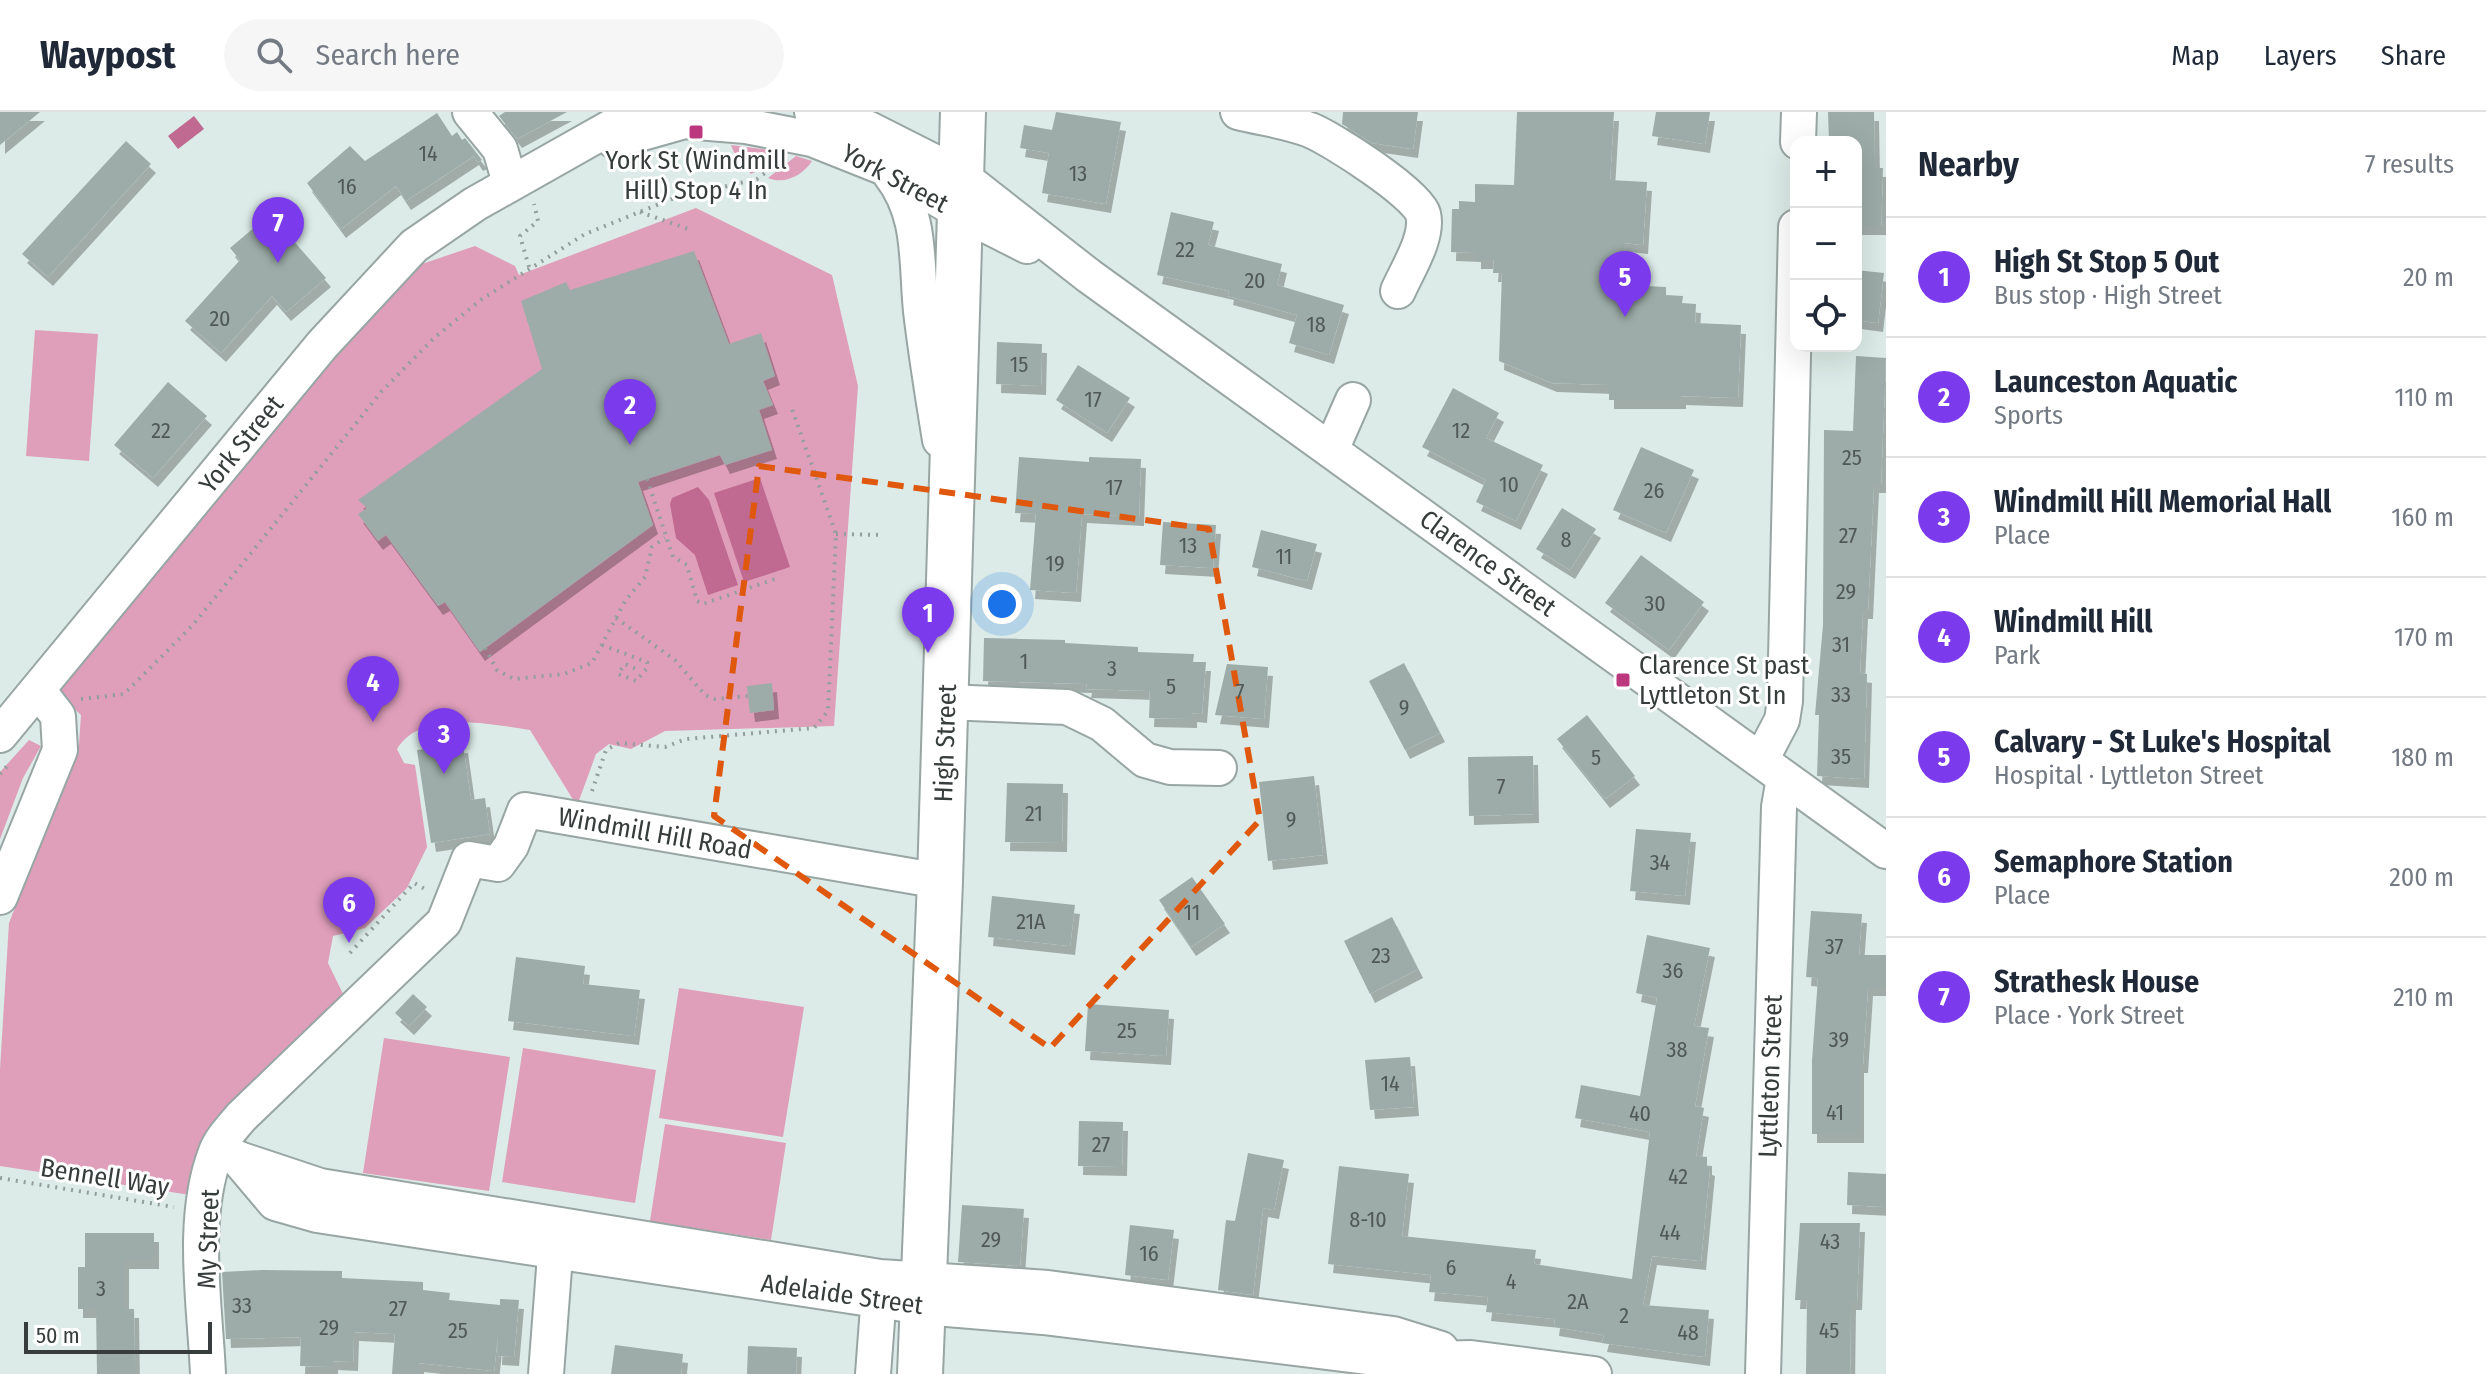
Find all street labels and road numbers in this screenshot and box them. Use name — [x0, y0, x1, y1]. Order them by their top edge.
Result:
street label: York Street — [836, 137, 954, 220]
street label: York Street — [193, 389, 290, 499]
street label: Clarence Street — [1414, 504, 1562, 624]
street label: High Street — [928, 683, 963, 803]
street label: Windmill Hill Road — [556, 801, 754, 866]
street label: Lyttleton Street — [1752, 993, 1789, 1158]
street label: Bennell Way — [38, 1152, 172, 1203]
street label: My Street — [191, 1188, 226, 1290]
street label: Adelaide Street — [759, 1268, 925, 1321]

